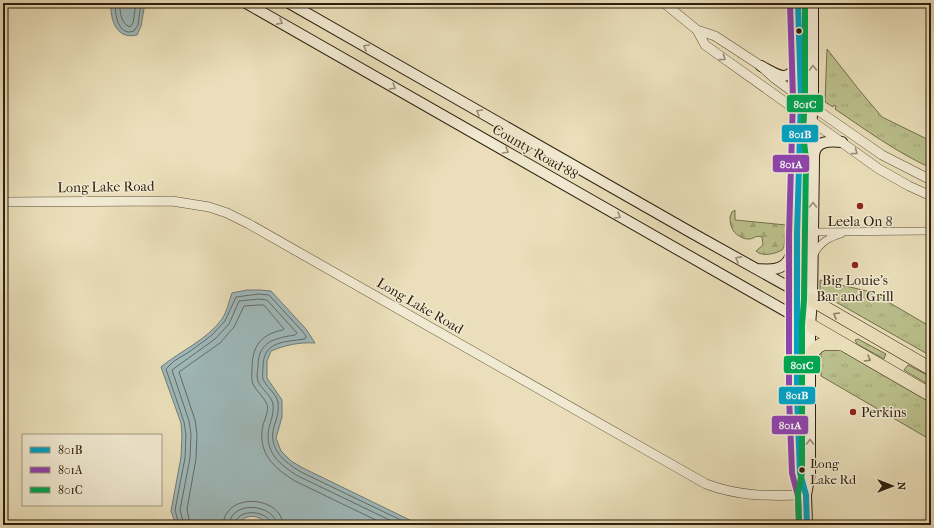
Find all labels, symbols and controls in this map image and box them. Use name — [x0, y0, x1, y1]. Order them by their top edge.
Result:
one-way arrow — [276, 18, 283, 25]
unlabelled marker — [794, 26, 804, 36]
one-way arrow — [363, 45, 370, 52]
one-way arrow — [718, 53, 725, 60]
one-way arrow — [809, 65, 817, 71]
one-way arrow — [389, 82, 396, 89]
line badge: 801C — [786, 94, 824, 113]
text: 801C — [794, 98, 817, 111]
one-way arrow — [476, 109, 483, 117]
street label: County Road 88 — [489, 121, 581, 183]
line badge: 801B — [781, 124, 819, 143]
text: 801B — [789, 128, 811, 141]
one-way arrow — [502, 147, 509, 154]
one-way arrow — [851, 147, 858, 154]
line badge: 801A — [772, 154, 810, 173]
text: 801A — [780, 158, 803, 171]
street label: Long Lake Road — [57, 178, 155, 196]
marker: Leela On 8 — [855, 201, 865, 211]
one-way arrow — [809, 202, 817, 208]
one-way arrow — [614, 212, 622, 219]
place label: Leela On 8 — [828, 213, 892, 230]
one-way arrow — [735, 257, 742, 264]
marker: Big Louie's Bar and Grill — [850, 260, 860, 270]
place label: Big Louie's Bar and Grill — [816, 272, 894, 305]
street label: Long Lake Road — [374, 274, 467, 338]
one-way arrow — [833, 313, 841, 320]
one-way arrow — [864, 354, 871, 361]
line badge: 801C — [783, 355, 821, 374]
text: 801C — [791, 359, 814, 372]
line badge: 801B — [778, 386, 816, 405]
text: 801B — [786, 389, 808, 402]
place label: Perkins — [861, 404, 907, 421]
marker: Perkins — [848, 407, 858, 417]
line badge: 801A — [771, 415, 809, 435]
text: 801A — [779, 419, 802, 432]
legend — [22, 434, 162, 506]
one-way arrow — [806, 439, 814, 445]
text: 801B — [58, 443, 83, 457]
place label: Long Lake Rd — [810, 456, 857, 487]
text: 801A — [58, 463, 83, 477]
marker: Long Lake Rd — [797, 465, 807, 475]
north arrow — [872, 466, 912, 506]
text: N — [895, 482, 908, 491]
text: 801C — [58, 483, 83, 497]

